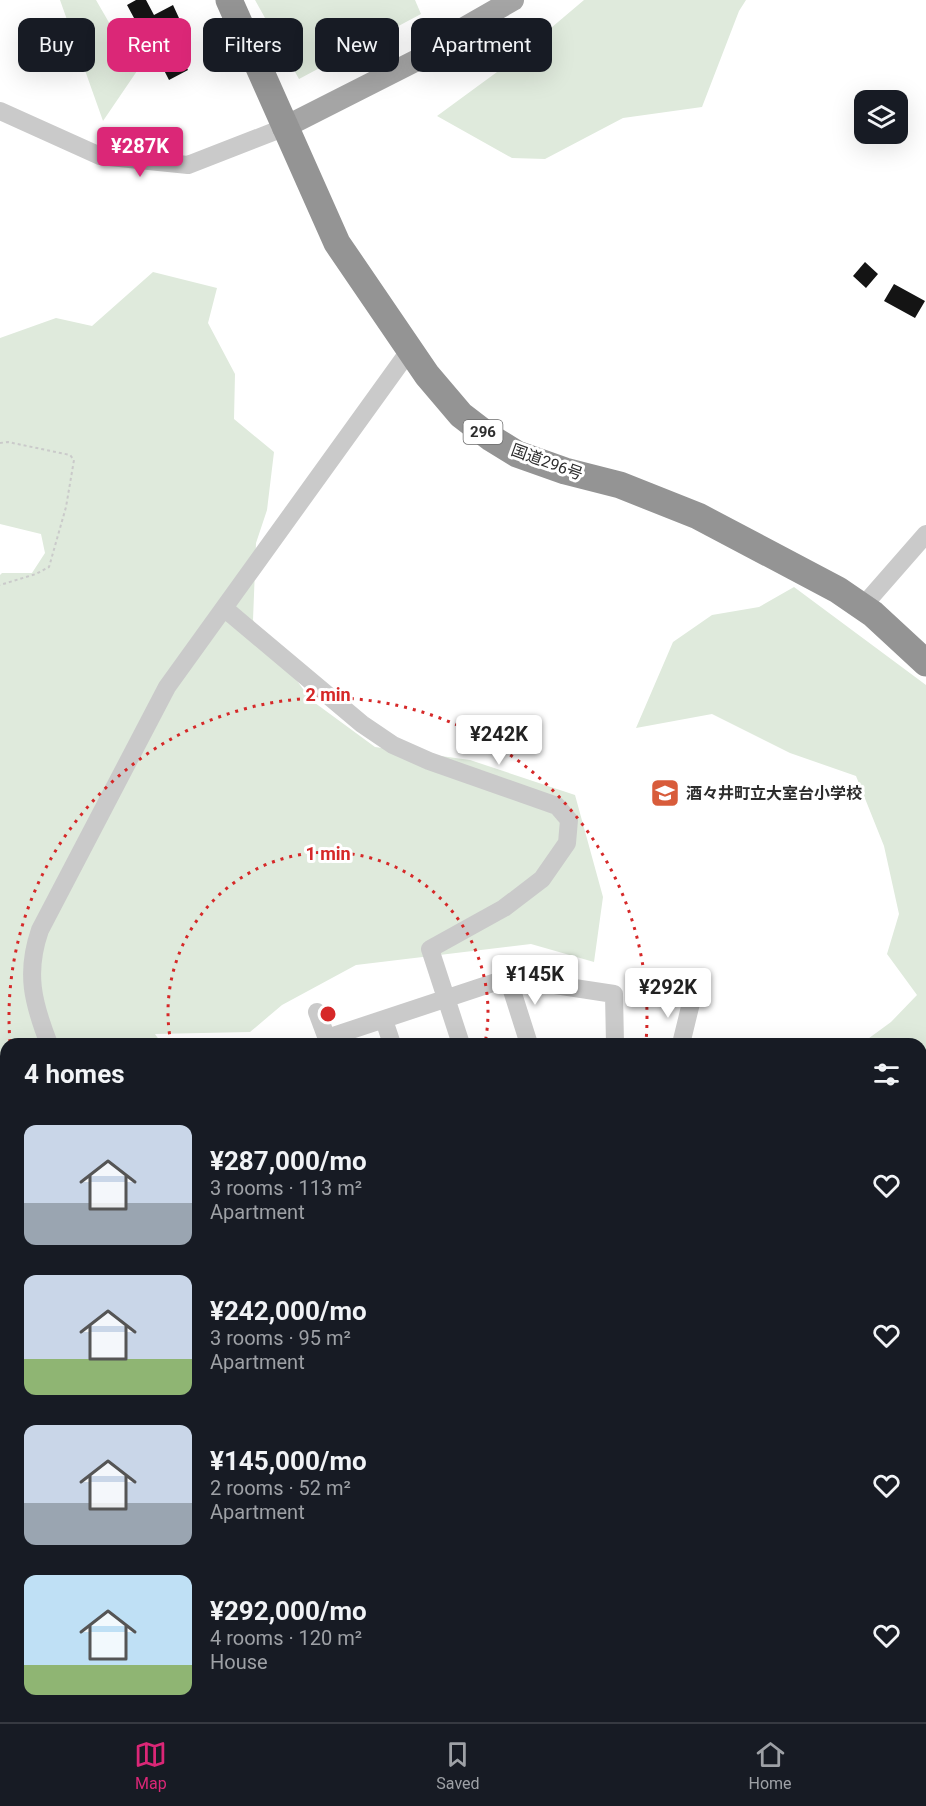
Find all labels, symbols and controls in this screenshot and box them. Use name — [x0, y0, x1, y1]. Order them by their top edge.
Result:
chip: Buy — [18, 18, 95, 72]
chip: Rent — [107, 18, 191, 72]
chip: Filters — [203, 18, 303, 72]
chip: New — [315, 18, 399, 72]
chip: Apartment — [411, 18, 552, 72]
map controls — [854, 90, 908, 144]
button: layers — [854, 90, 908, 144]
pin: ¥287K — [98, 127, 182, 178]
text: ¥287K — [111, 134, 169, 158]
road number: 296 — [464, 420, 502, 444]
street label: 国道296号 — [509, 440, 585, 484]
text: 2 min — [305, 684, 351, 705]
pin: ¥242K — [457, 715, 541, 766]
text: ¥242K — [470, 722, 528, 746]
school or university icon: 酒々井町立大室台小学校 — [649, 777, 681, 809]
place label: 酒々井町立大室台小学校 — [686, 784, 862, 803]
text: 1 min — [305, 843, 351, 864]
pin: ¥145K — [493, 955, 577, 1006]
text: ¥145K — [506, 962, 564, 986]
pin: ¥292K — [626, 968, 710, 1019]
text: ¥292K — [639, 975, 697, 999]
centre of rings — [318, 1004, 338, 1024]
icon: filters — [870, 1058, 903, 1091]
text: 4 homes — [24, 1059, 125, 1089]
text: ¥287,000/mo — [210, 1146, 367, 1176]
icon: home — [72, 1149, 144, 1221]
icon: heart — [870, 1169, 903, 1202]
text: 3 rooms · 113 m² — [210, 1176, 362, 1200]
text: Apartment — [210, 1200, 305, 1224]
text: ¥242,000/mo — [210, 1296, 367, 1326]
icon: home — [72, 1299, 144, 1371]
icon: heart — [870, 1319, 903, 1352]
text: 3 rooms · 95 m² — [210, 1326, 351, 1350]
text: Apartment — [210, 1350, 305, 1374]
text: ¥145,000/mo — [210, 1446, 367, 1476]
icon: home — [72, 1449, 144, 1521]
icon: heart — [870, 1469, 903, 1502]
text: 2 rooms · 52 m² — [210, 1476, 351, 1500]
text: Apartment — [210, 1500, 305, 1524]
text: ¥292,000/mo — [210, 1596, 367, 1626]
icon: home — [72, 1599, 144, 1671]
icon: heart — [870, 1619, 903, 1652]
text: 4 rooms · 120 m² — [210, 1626, 362, 1650]
text: House — [210, 1650, 268, 1674]
tab: Map — [134, 1738, 167, 1793]
tab: Saved — [436, 1738, 480, 1793]
tab: Home — [748, 1738, 792, 1793]

